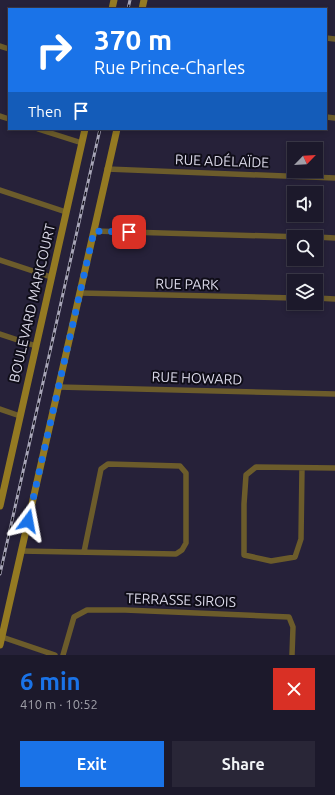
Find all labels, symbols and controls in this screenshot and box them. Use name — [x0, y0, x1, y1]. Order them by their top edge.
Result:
icon: right — [28, 24, 80, 76]
text: 370 m — [94, 24, 172, 55]
text: Rue Prince-Charles — [94, 57, 245, 77]
icon: arrive — [70, 100, 92, 122]
text: Then — [28, 103, 62, 120]
north arrow — [287, 142, 323, 178]
map controls — [287, 142, 323, 310]
street label: RUE ADÉLAÏDE — [175, 150, 269, 171]
button: sound — [287, 186, 323, 222]
pin — [112, 215, 146, 249]
icon: arrive — [118, 221, 140, 243]
street label: BOULEVARD MARICOURT — [6, 222, 58, 384]
button: search — [287, 230, 323, 266]
button: layers — [287, 274, 323, 310]
street label: RUE PARK — [155, 275, 219, 293]
street label: RUE HOWARD — [152, 368, 243, 388]
position arrow — [7, 500, 49, 542]
street label: TERRASSE SIROIS — [126, 590, 236, 610]
text: 6 min — [20, 668, 81, 695]
button: close — [273, 668, 315, 710]
text: 410 m · 10:52 — [20, 697, 98, 711]
button: Exit — [20, 741, 164, 787]
button: Share — [172, 741, 315, 787]

